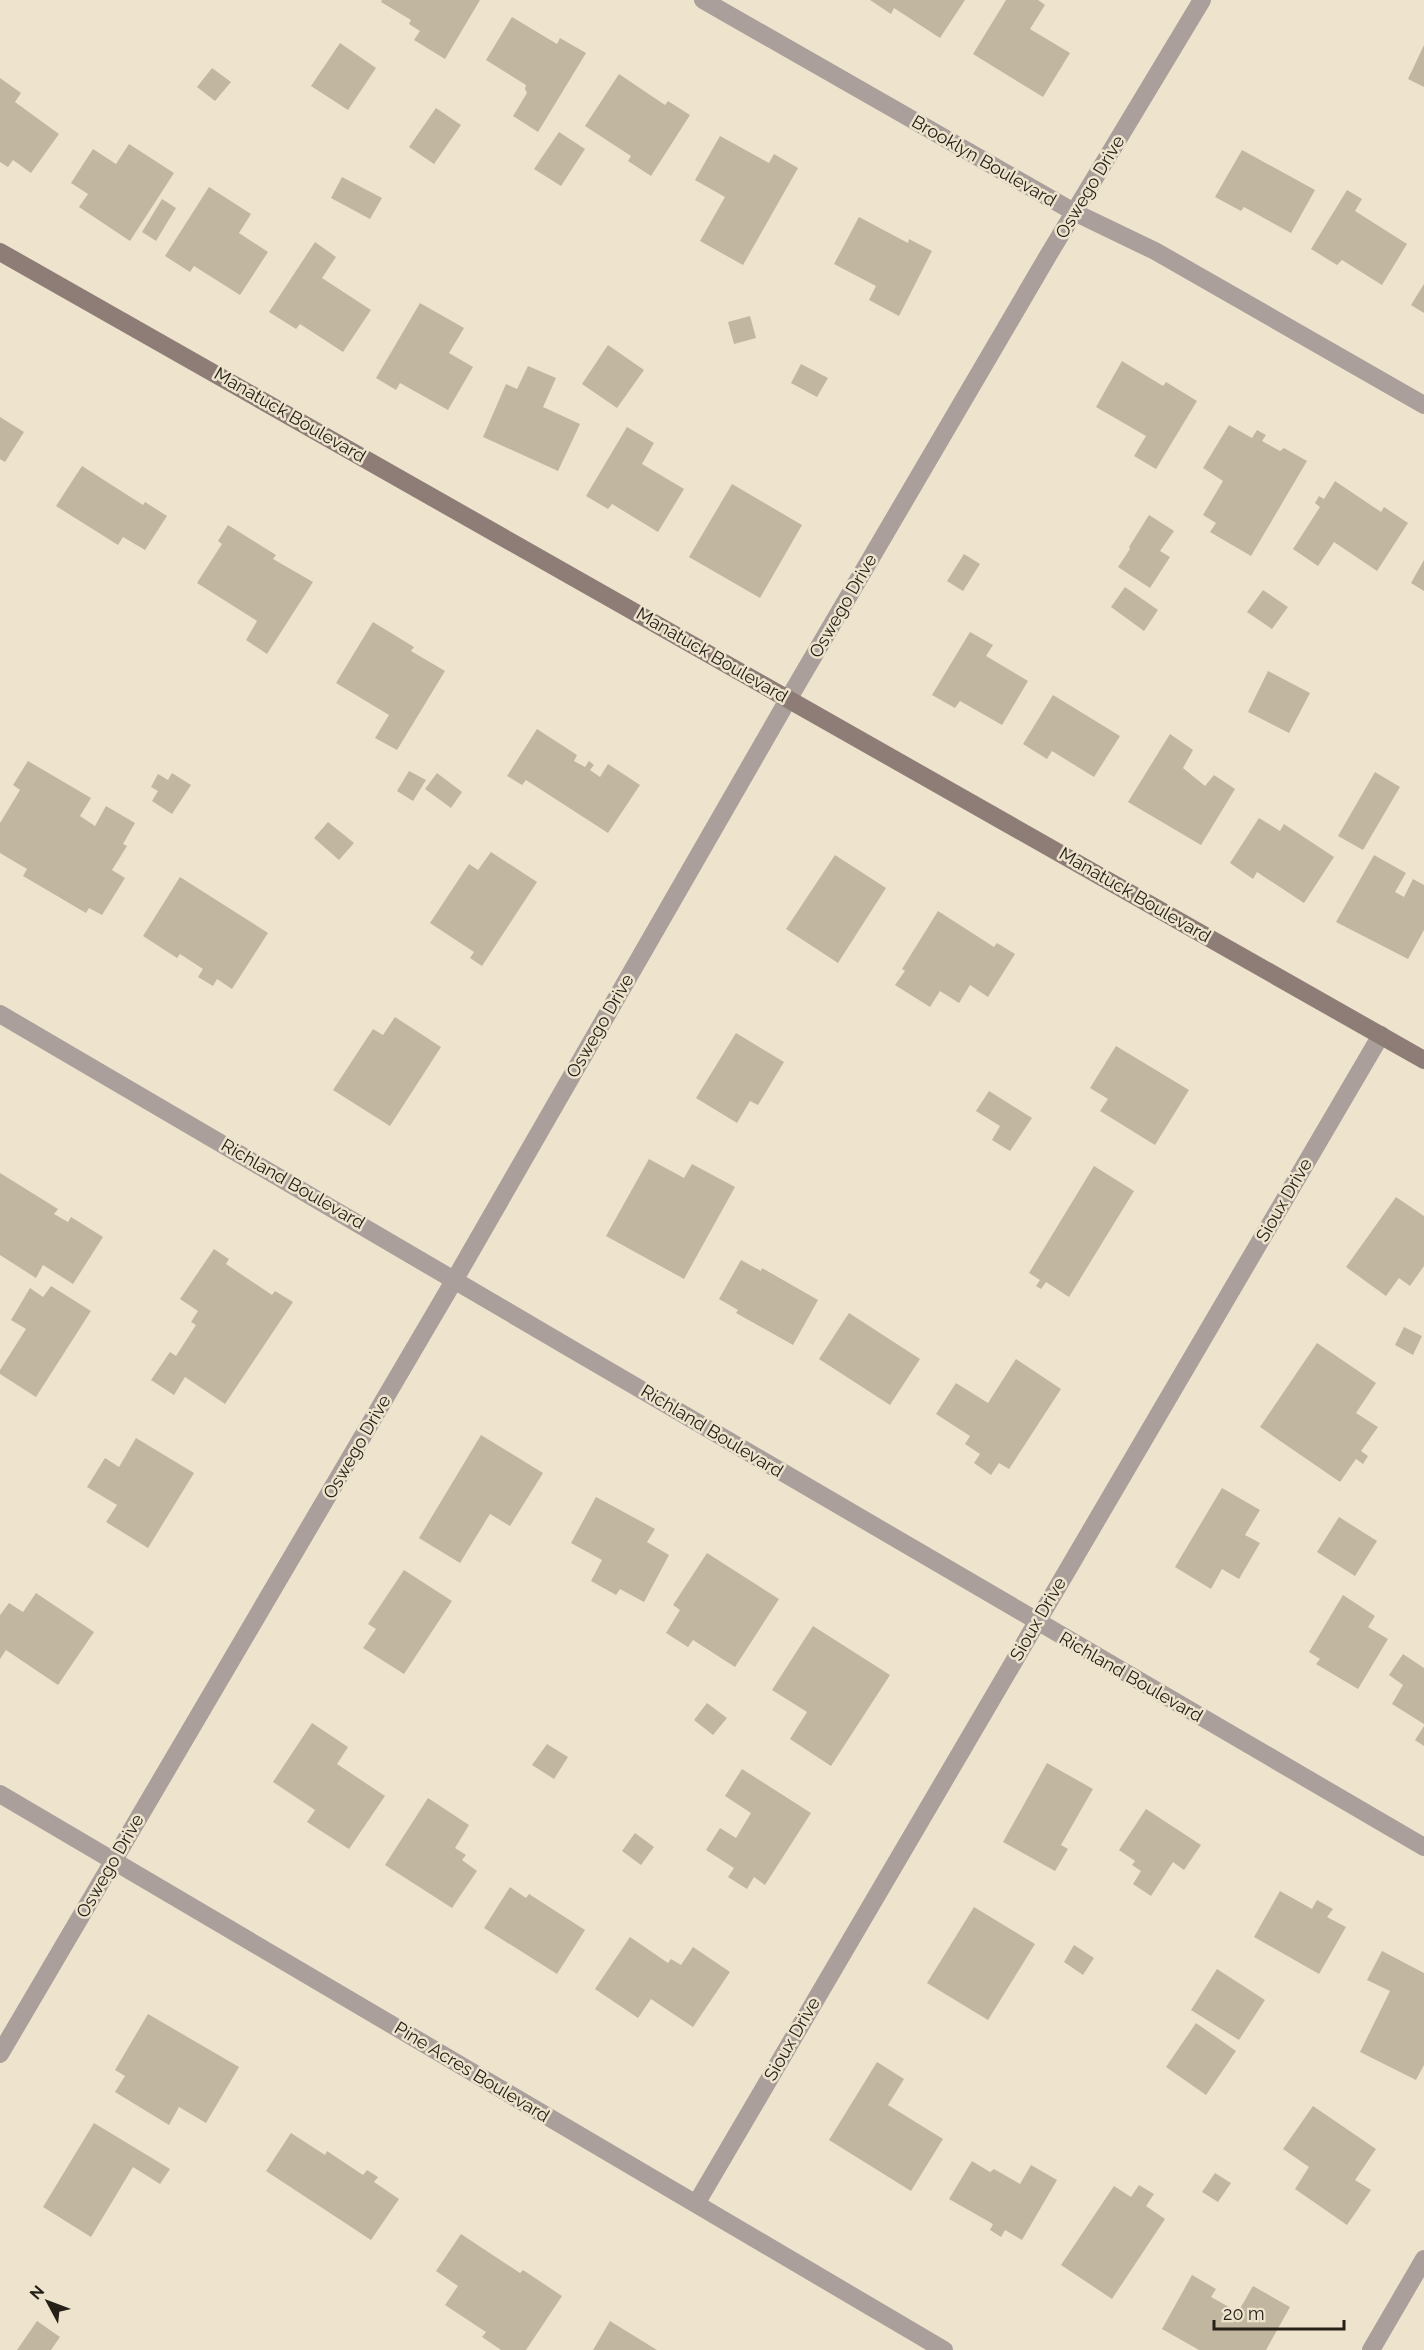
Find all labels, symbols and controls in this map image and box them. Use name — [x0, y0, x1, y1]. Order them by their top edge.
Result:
street label: Brooklyn Boulevard — [908, 111, 1060, 211]
street label: Oswego Drive — [1051, 131, 1129, 242]
street label: Manatuck Boulevard — [211, 363, 370, 467]
street label: Oswego Drive — [804, 550, 881, 661]
street label: Manatuck Boulevard — [633, 603, 792, 707]
street label: Manatuck Boulevard — [1056, 843, 1215, 947]
street label: Oswego Drive — [561, 970, 638, 1081]
street label: Richland Boulevard — [218, 1134, 369, 1233]
street label: Sioux Drive — [1251, 1154, 1316, 1245]
street label: Richland Boulevard — [637, 1380, 787, 1481]
street label: Oswego Drive — [318, 1391, 395, 1502]
street label: Sioux Drive — [1005, 1573, 1070, 1664]
street label: Richland Boulevard — [1056, 1627, 1207, 1726]
street label: Oswego Drive — [71, 1810, 148, 1921]
street label: Sioux Drive — [759, 1993, 824, 2084]
street label: Pine Acres Boulevard — [391, 2017, 553, 2126]
north arrow — [18, 2272, 78, 2332]
text: N — [26, 2282, 48, 2303]
scale bar — [1214, 2293, 1344, 2331]
text: 20 m — [1223, 2303, 1265, 2324]

